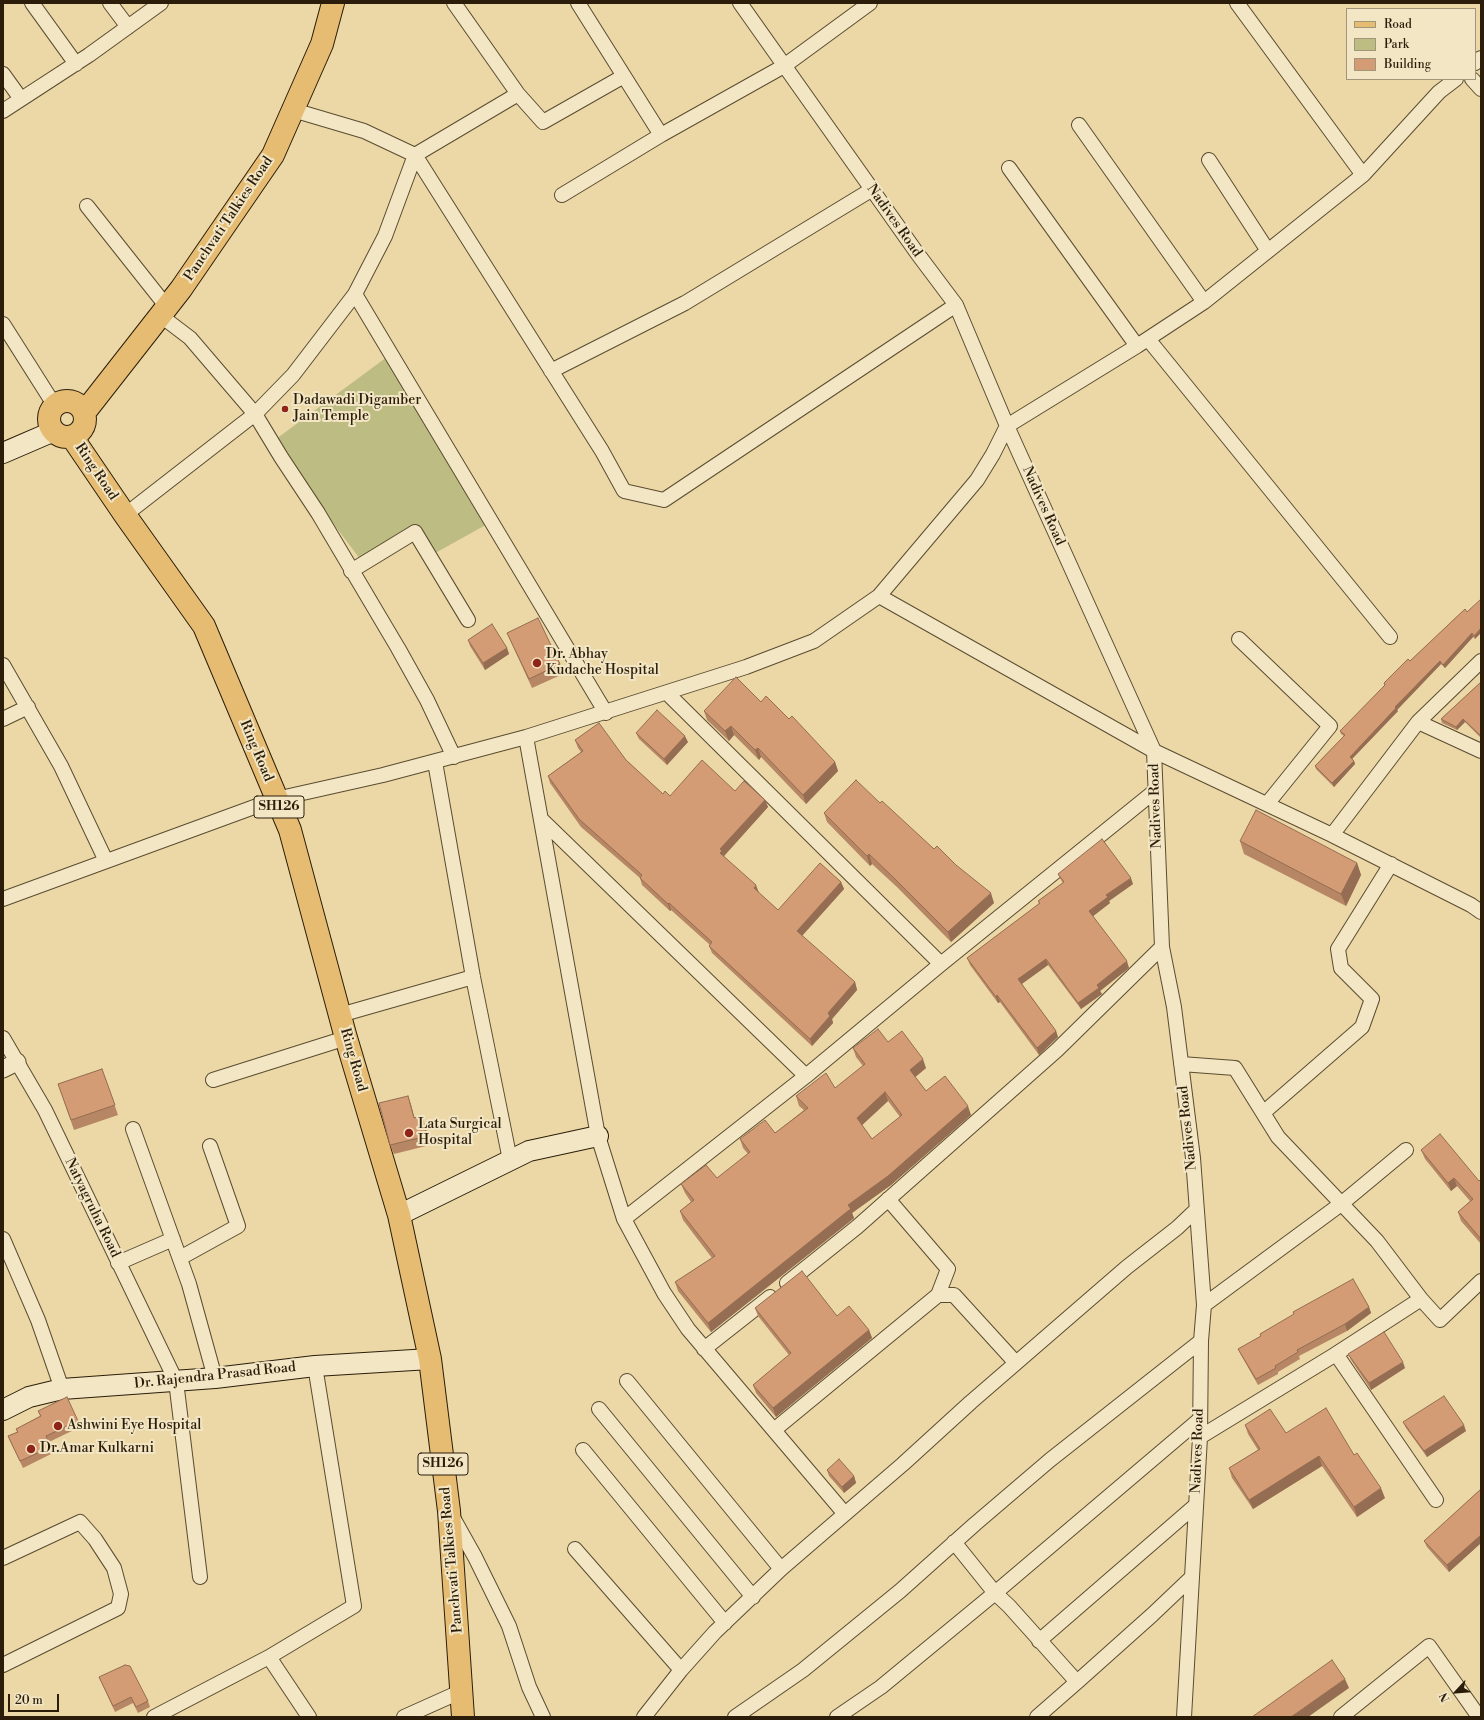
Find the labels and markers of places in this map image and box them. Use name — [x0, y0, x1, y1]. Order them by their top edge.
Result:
place label: Dadawadi Digamber Jain Temple — [293, 393, 421, 426]
marker: Dadawadi Digamber Jain Temple — [280, 404, 290, 414]
place label: Dr. Abhay Kudache Hospital — [546, 647, 659, 680]
marker: Dr. Abhay Kudache Hospital — [531, 657, 543, 669]
place label: Lata Surgical Hospital — [418, 1117, 502, 1150]
marker: Lata Surgical Hospital — [403, 1127, 415, 1139]
place label: Ashwini Eye Hospital — [67, 1418, 201, 1434]
marker: Ashwini Eye Hospital — [52, 1420, 64, 1432]
place label: Dr.Amar Kulkarni — [40, 1441, 154, 1457]
marker: Dr.Amar Kulkarni — [25, 1443, 37, 1455]

